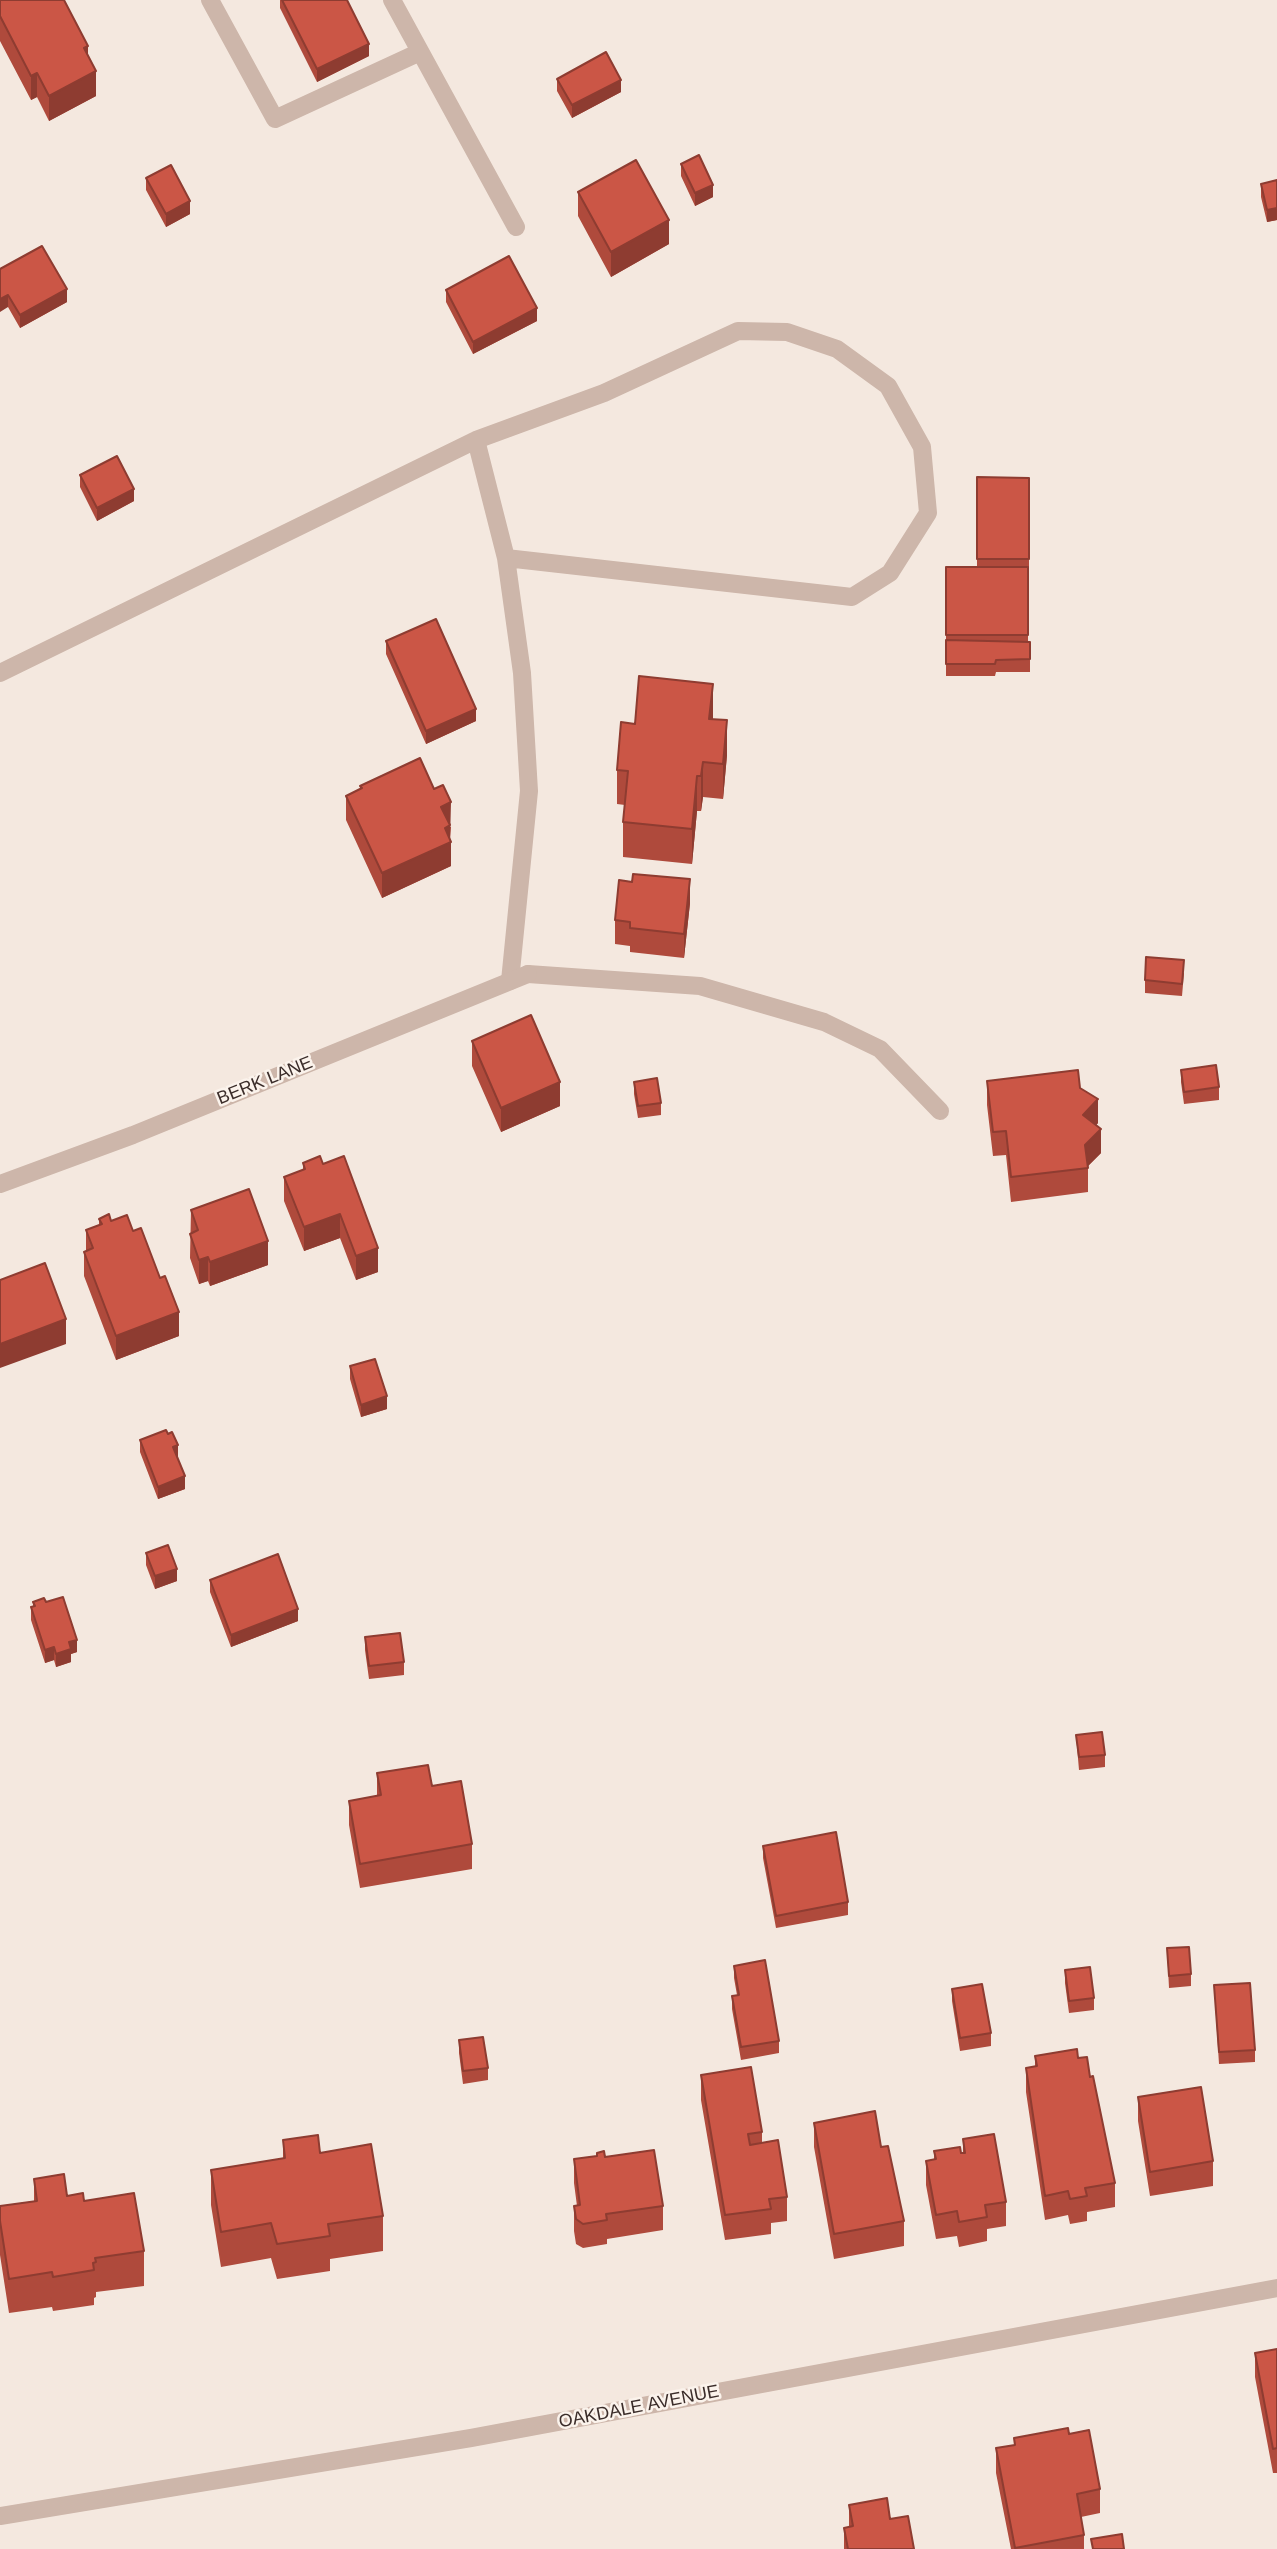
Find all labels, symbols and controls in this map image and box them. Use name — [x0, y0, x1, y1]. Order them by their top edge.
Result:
street label: BERK LANE — [214, 1052, 316, 1110]
street label: OAKDALE AVENUE — [557, 2381, 721, 2433]

